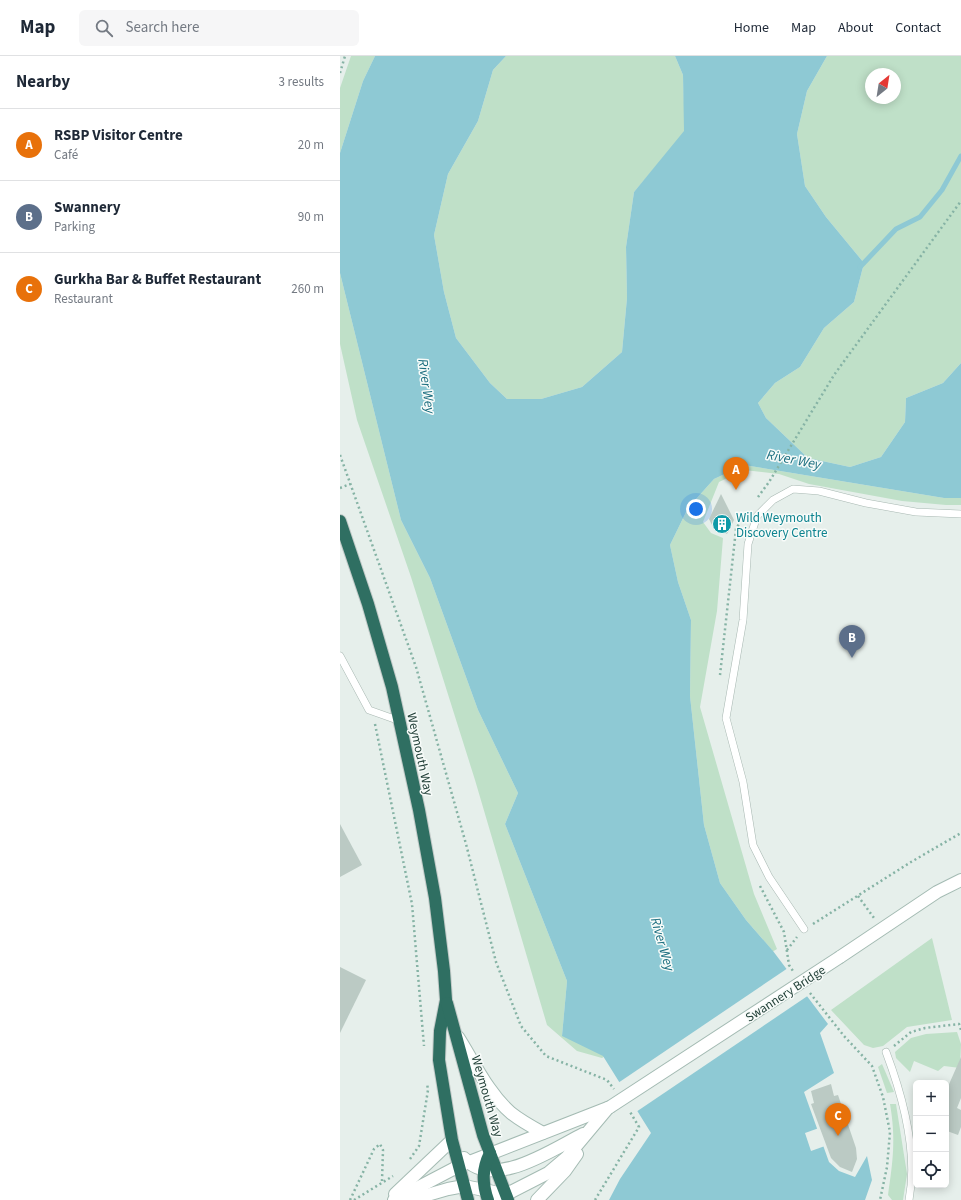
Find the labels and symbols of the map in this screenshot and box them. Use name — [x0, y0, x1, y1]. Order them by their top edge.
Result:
north arrow — [865, 68, 901, 104]
water label: River Wey — [412, 358, 440, 415]
water label: River Wey — [765, 445, 823, 475]
pin: A — [723, 457, 749, 490]
your location — [686, 499, 706, 519]
place label: Wild Weymouth Discovery Centre — [736, 509, 827, 542]
building icon: Wild Weymouth Discovery Centre — [711, 513, 733, 535]
pin: B — [839, 625, 865, 658]
street label: Weymouth Way — [402, 711, 438, 797]
water label: River Wey — [645, 915, 679, 974]
street label: Swannery Bridge — [742, 961, 829, 1027]
street label: Weymouth Way — [467, 1053, 507, 1139]
pin: C — [825, 1103, 851, 1136]

